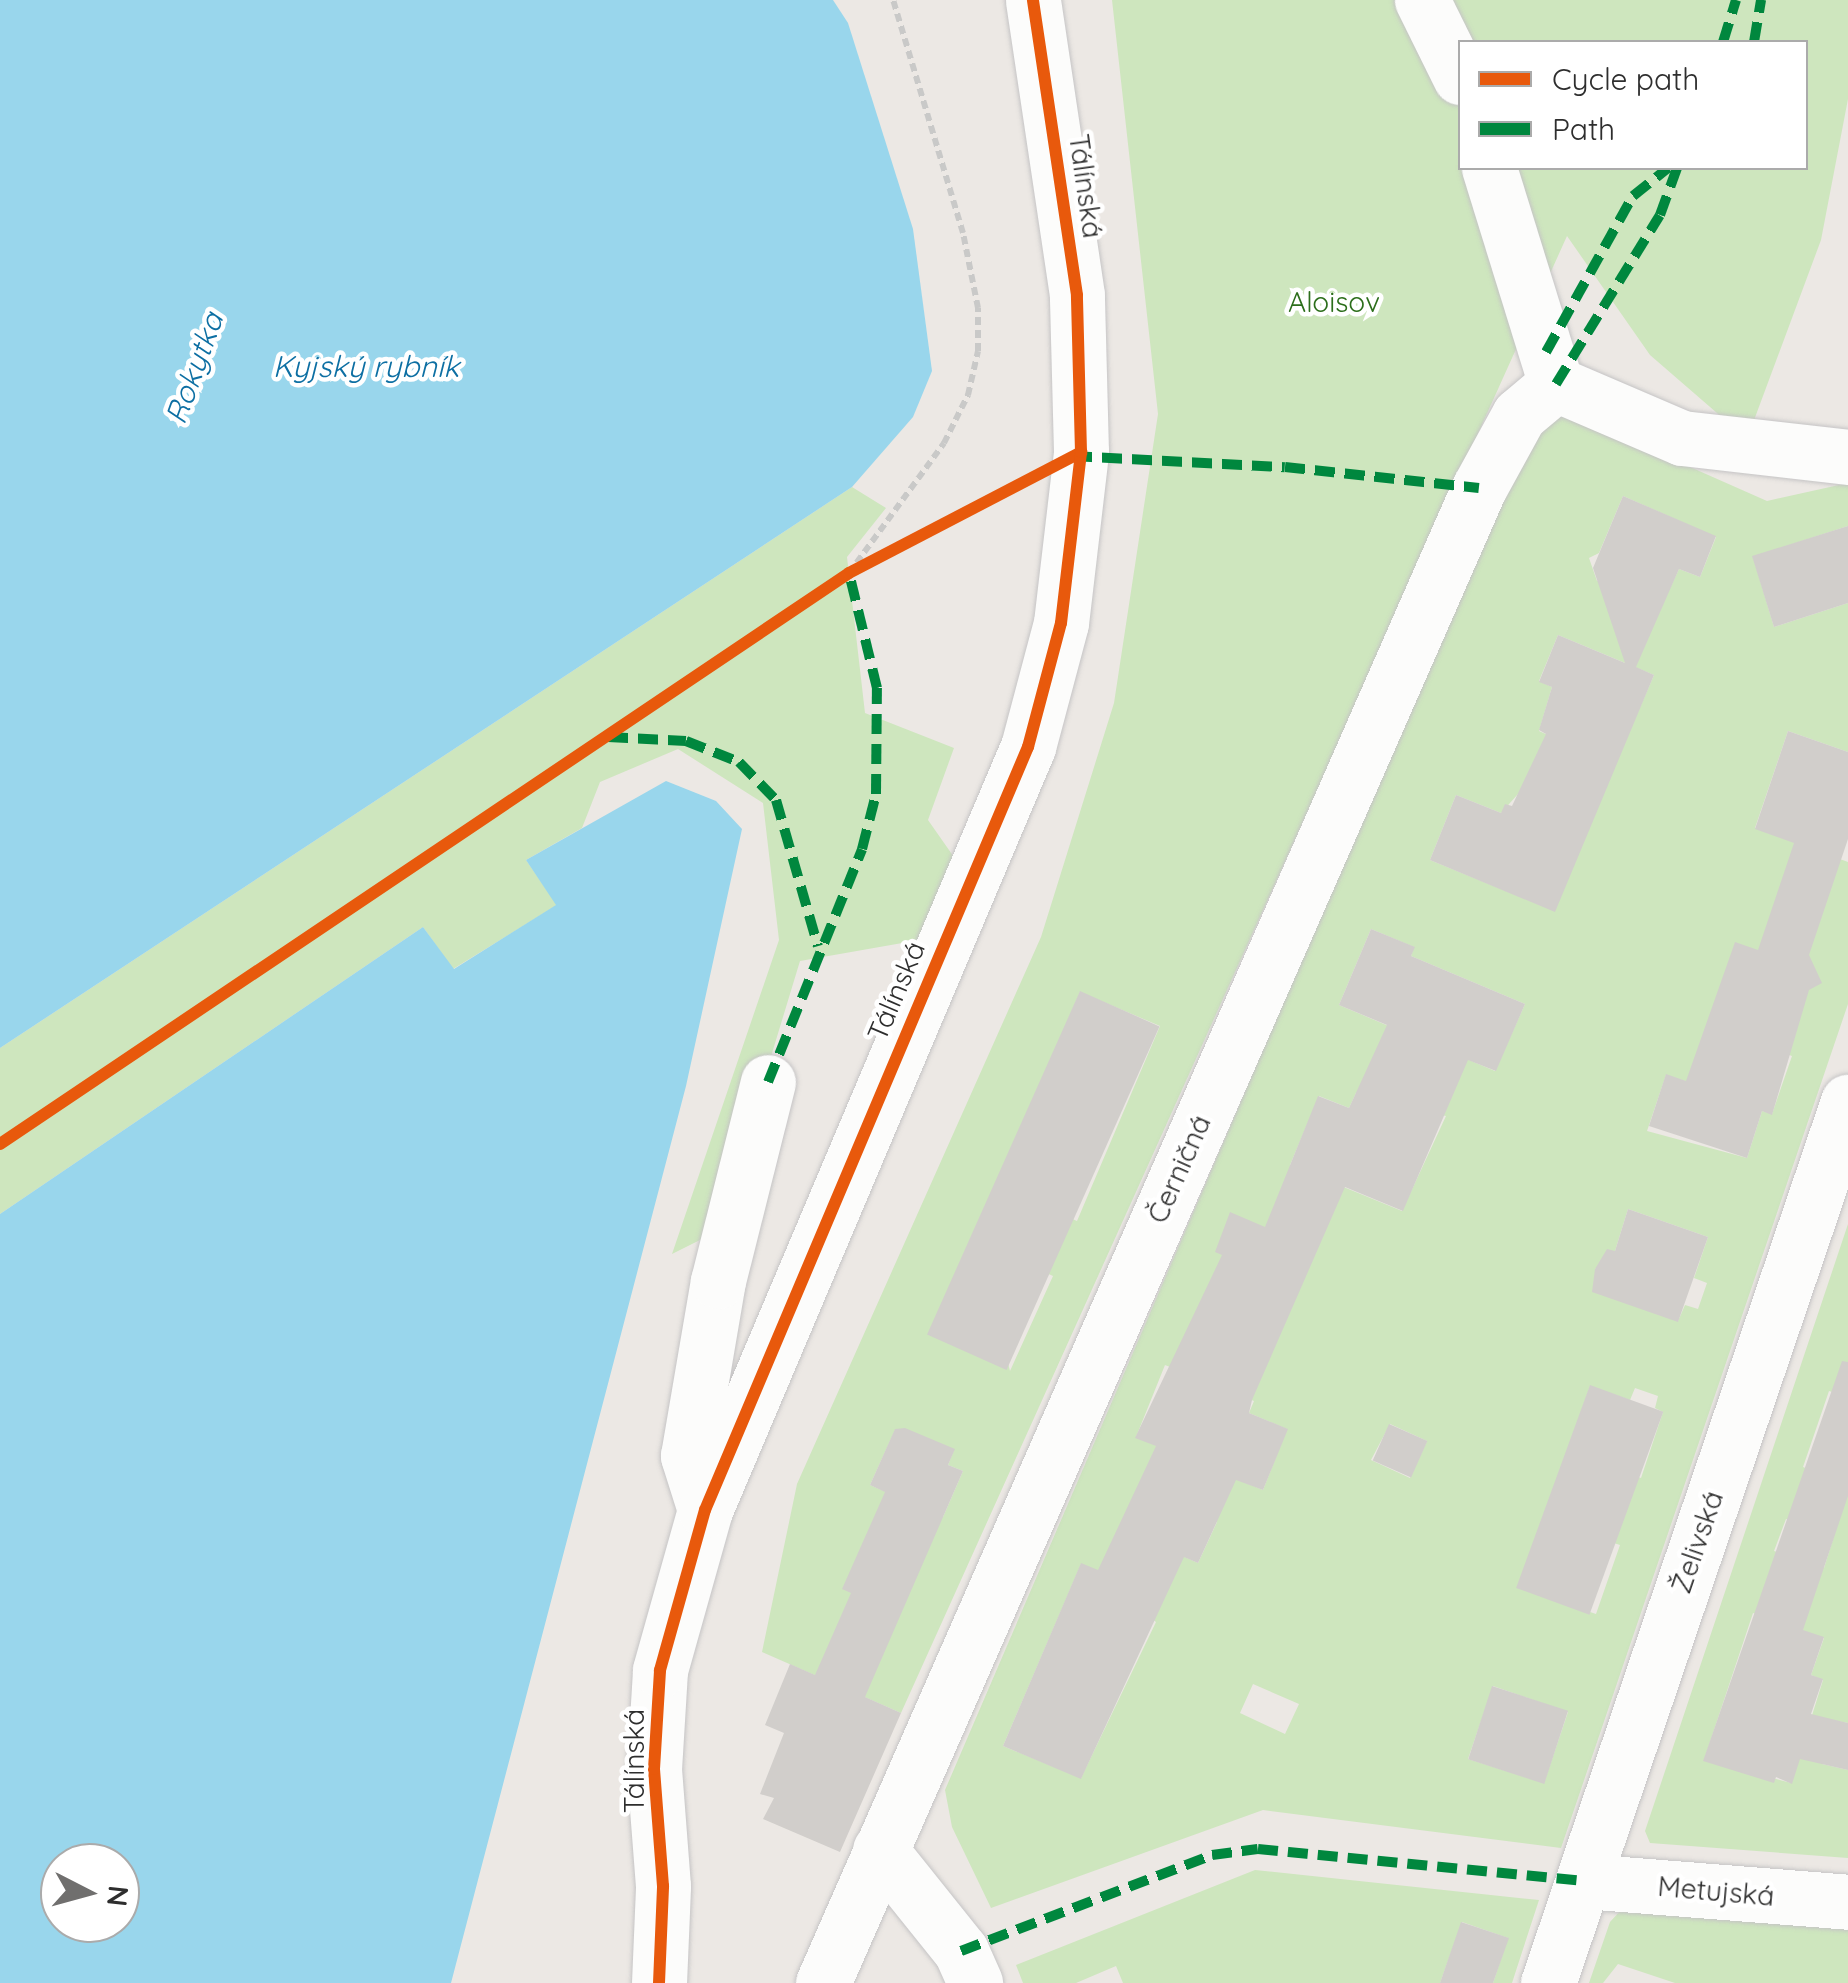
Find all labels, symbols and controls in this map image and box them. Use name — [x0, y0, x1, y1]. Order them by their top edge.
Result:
legend — [1458, 40, 1808, 170]
text: Cycle path — [1552, 60, 1699, 98]
text: Path — [1552, 110, 1615, 148]
street label: Tálínská — [1062, 132, 1110, 240]
park label: Aloisov — [1288, 285, 1380, 319]
water label: Rokytka — [157, 308, 231, 428]
water label: Kyjský rybník — [273, 348, 459, 384]
street label: Tálínská — [860, 936, 932, 1046]
street label: Černičná — [1140, 1110, 1218, 1228]
street label: Želivská — [1664, 1486, 1730, 1598]
street label: Tálínská — [617, 1709, 651, 1813]
north arrow — [40, 1843, 140, 1943]
street label: Metujská — [1656, 1869, 1776, 1913]
text: N — [100, 1884, 137, 1908]

